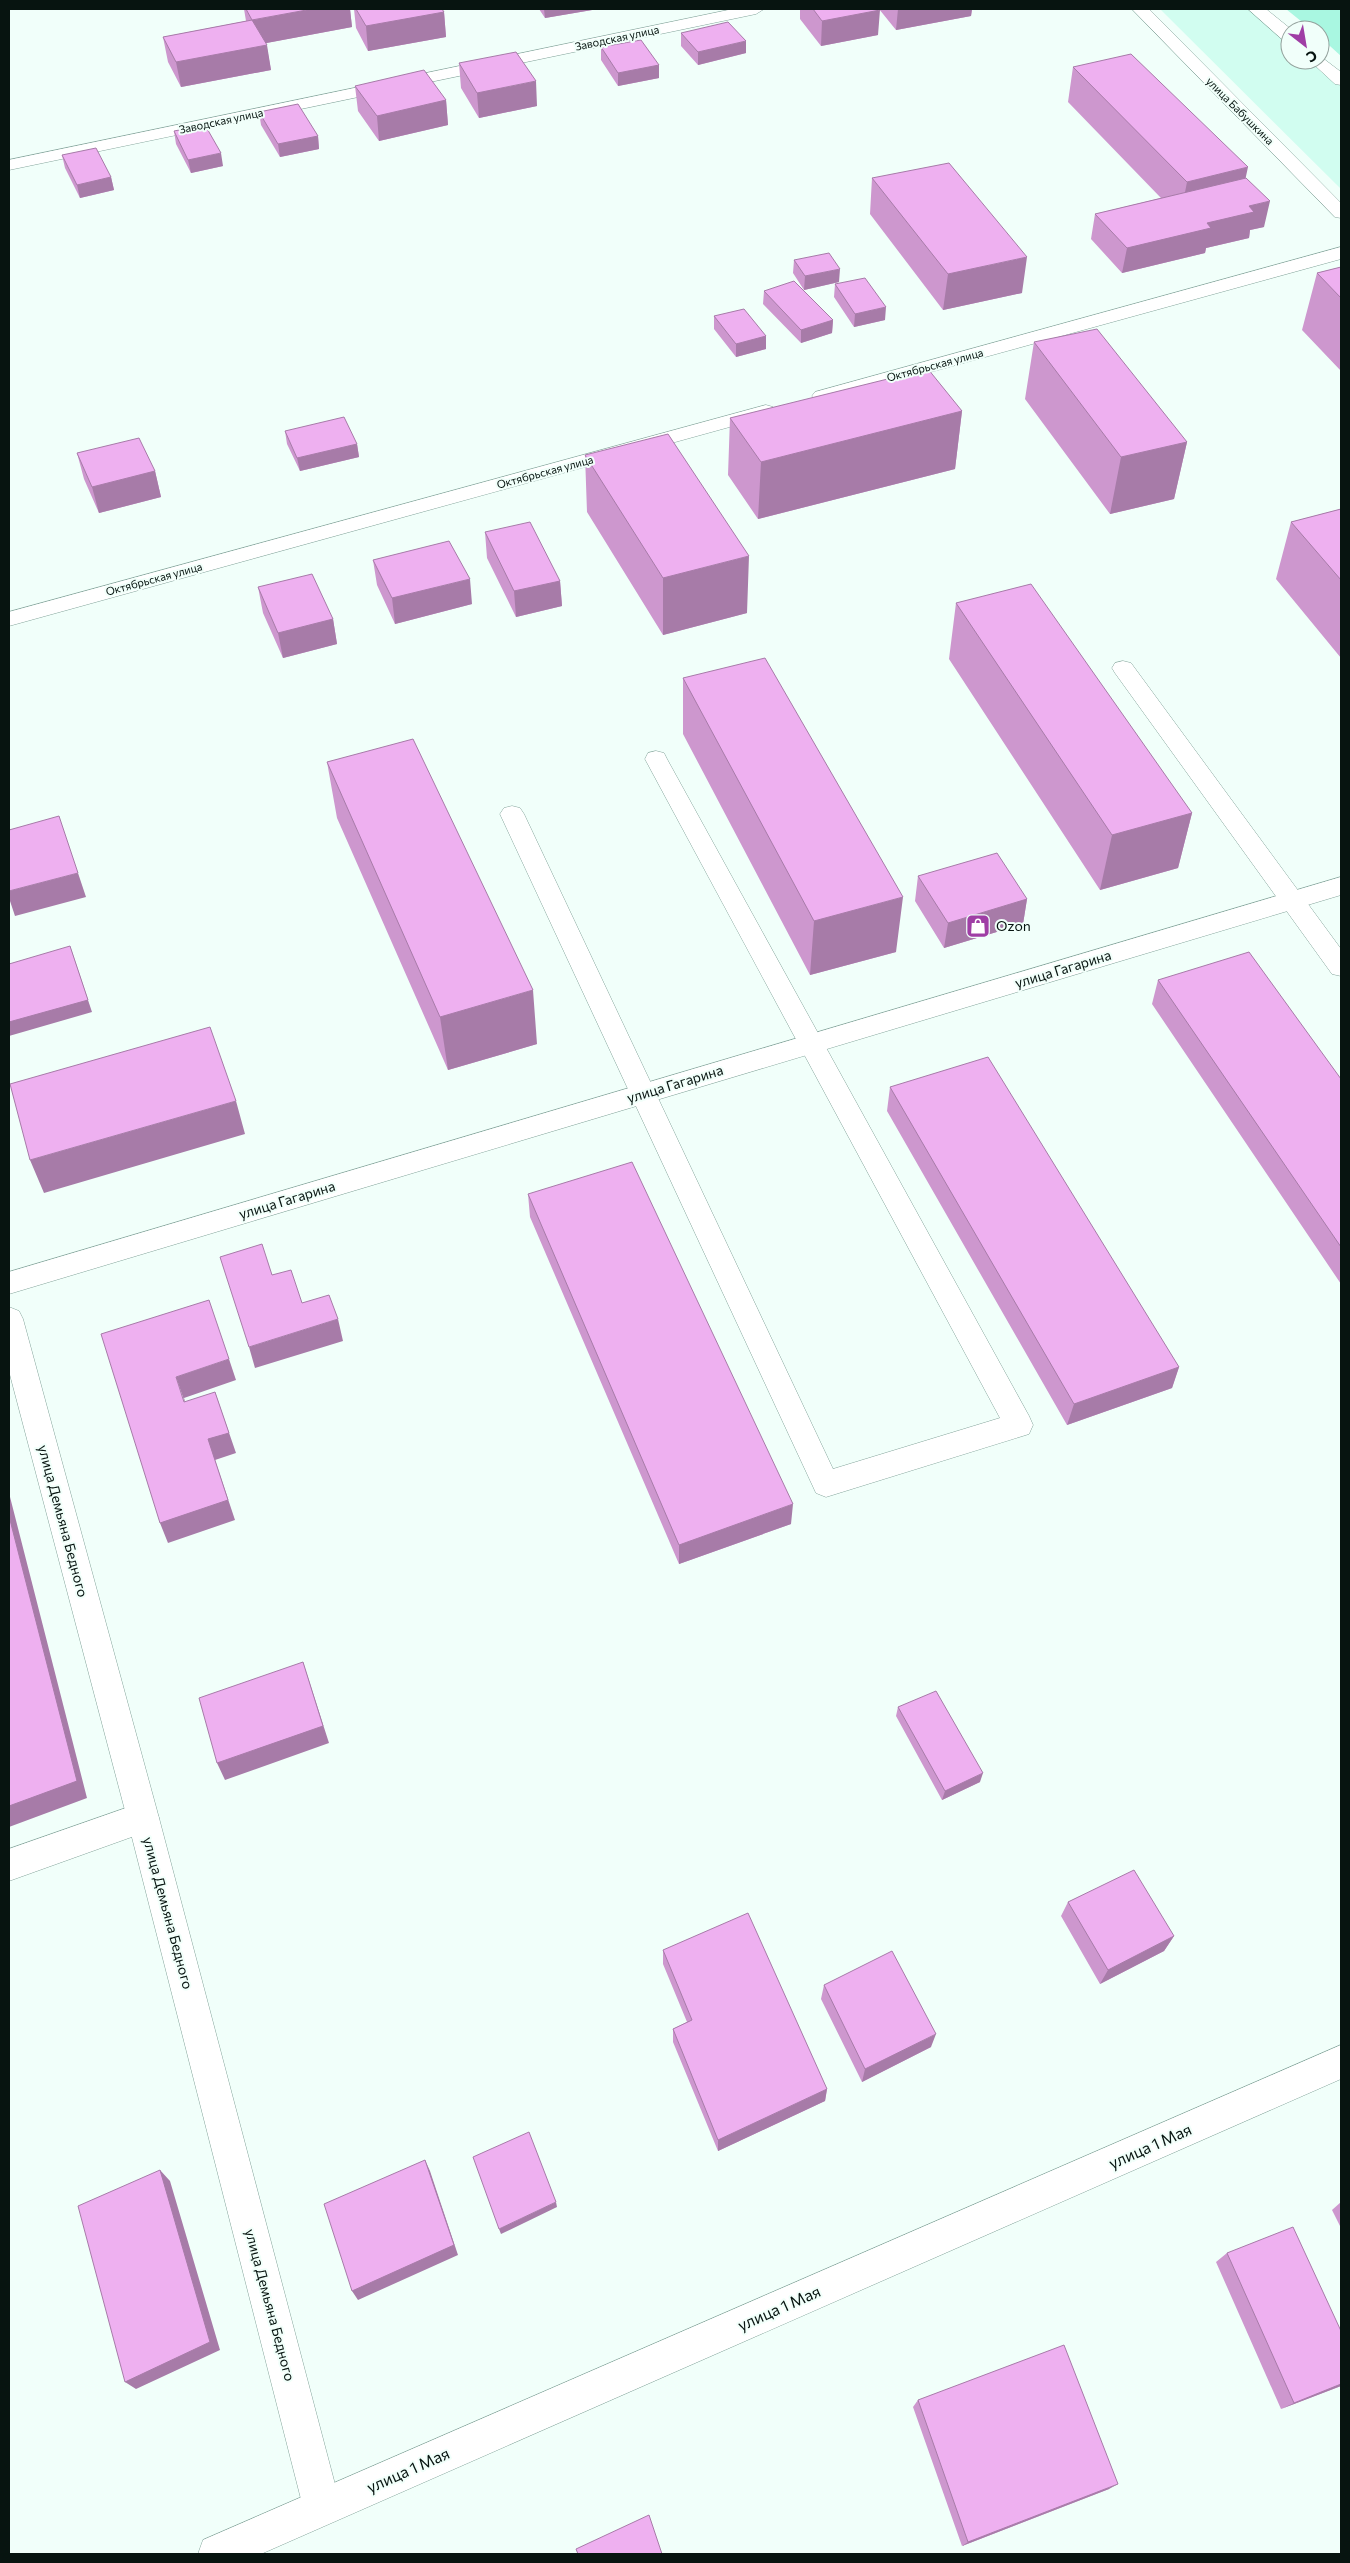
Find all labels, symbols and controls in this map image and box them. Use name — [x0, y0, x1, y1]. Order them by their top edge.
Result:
north arrow — [1280, 20, 1330, 70]
street label: Заводская улица — [574, 22, 660, 53]
text: С — [1303, 47, 1320, 66]
street label: улица Бабушкина — [1204, 74, 1277, 147]
street label: Заводская улица — [178, 105, 264, 136]
street label: Октябрьская улица — [885, 345, 985, 384]
street label: Октябрьская улица — [495, 452, 595, 491]
street label: Октябрьская улица — [104, 559, 204, 598]
shop icon: Ozon — [965, 913, 991, 939]
place label: Ozon — [996, 917, 1031, 934]
street label: улица Гагарина — [1013, 946, 1113, 991]
street label: улица Гагарина — [625, 1061, 725, 1106]
street label: улица Гагарина — [237, 1177, 337, 1222]
street label: улица Демьяна Бедного — [35, 1443, 92, 1599]
street label: улица Демьяна Бедного — [140, 1835, 197, 1991]
street label: улица 1 Мая — [1105, 2119, 1194, 2172]
street label: улица Демьяна Бедного — [242, 2227, 299, 2383]
street label: улица 1 Мая — [734, 2281, 823, 2334]
street label: улица 1 Мая — [363, 2443, 452, 2496]

